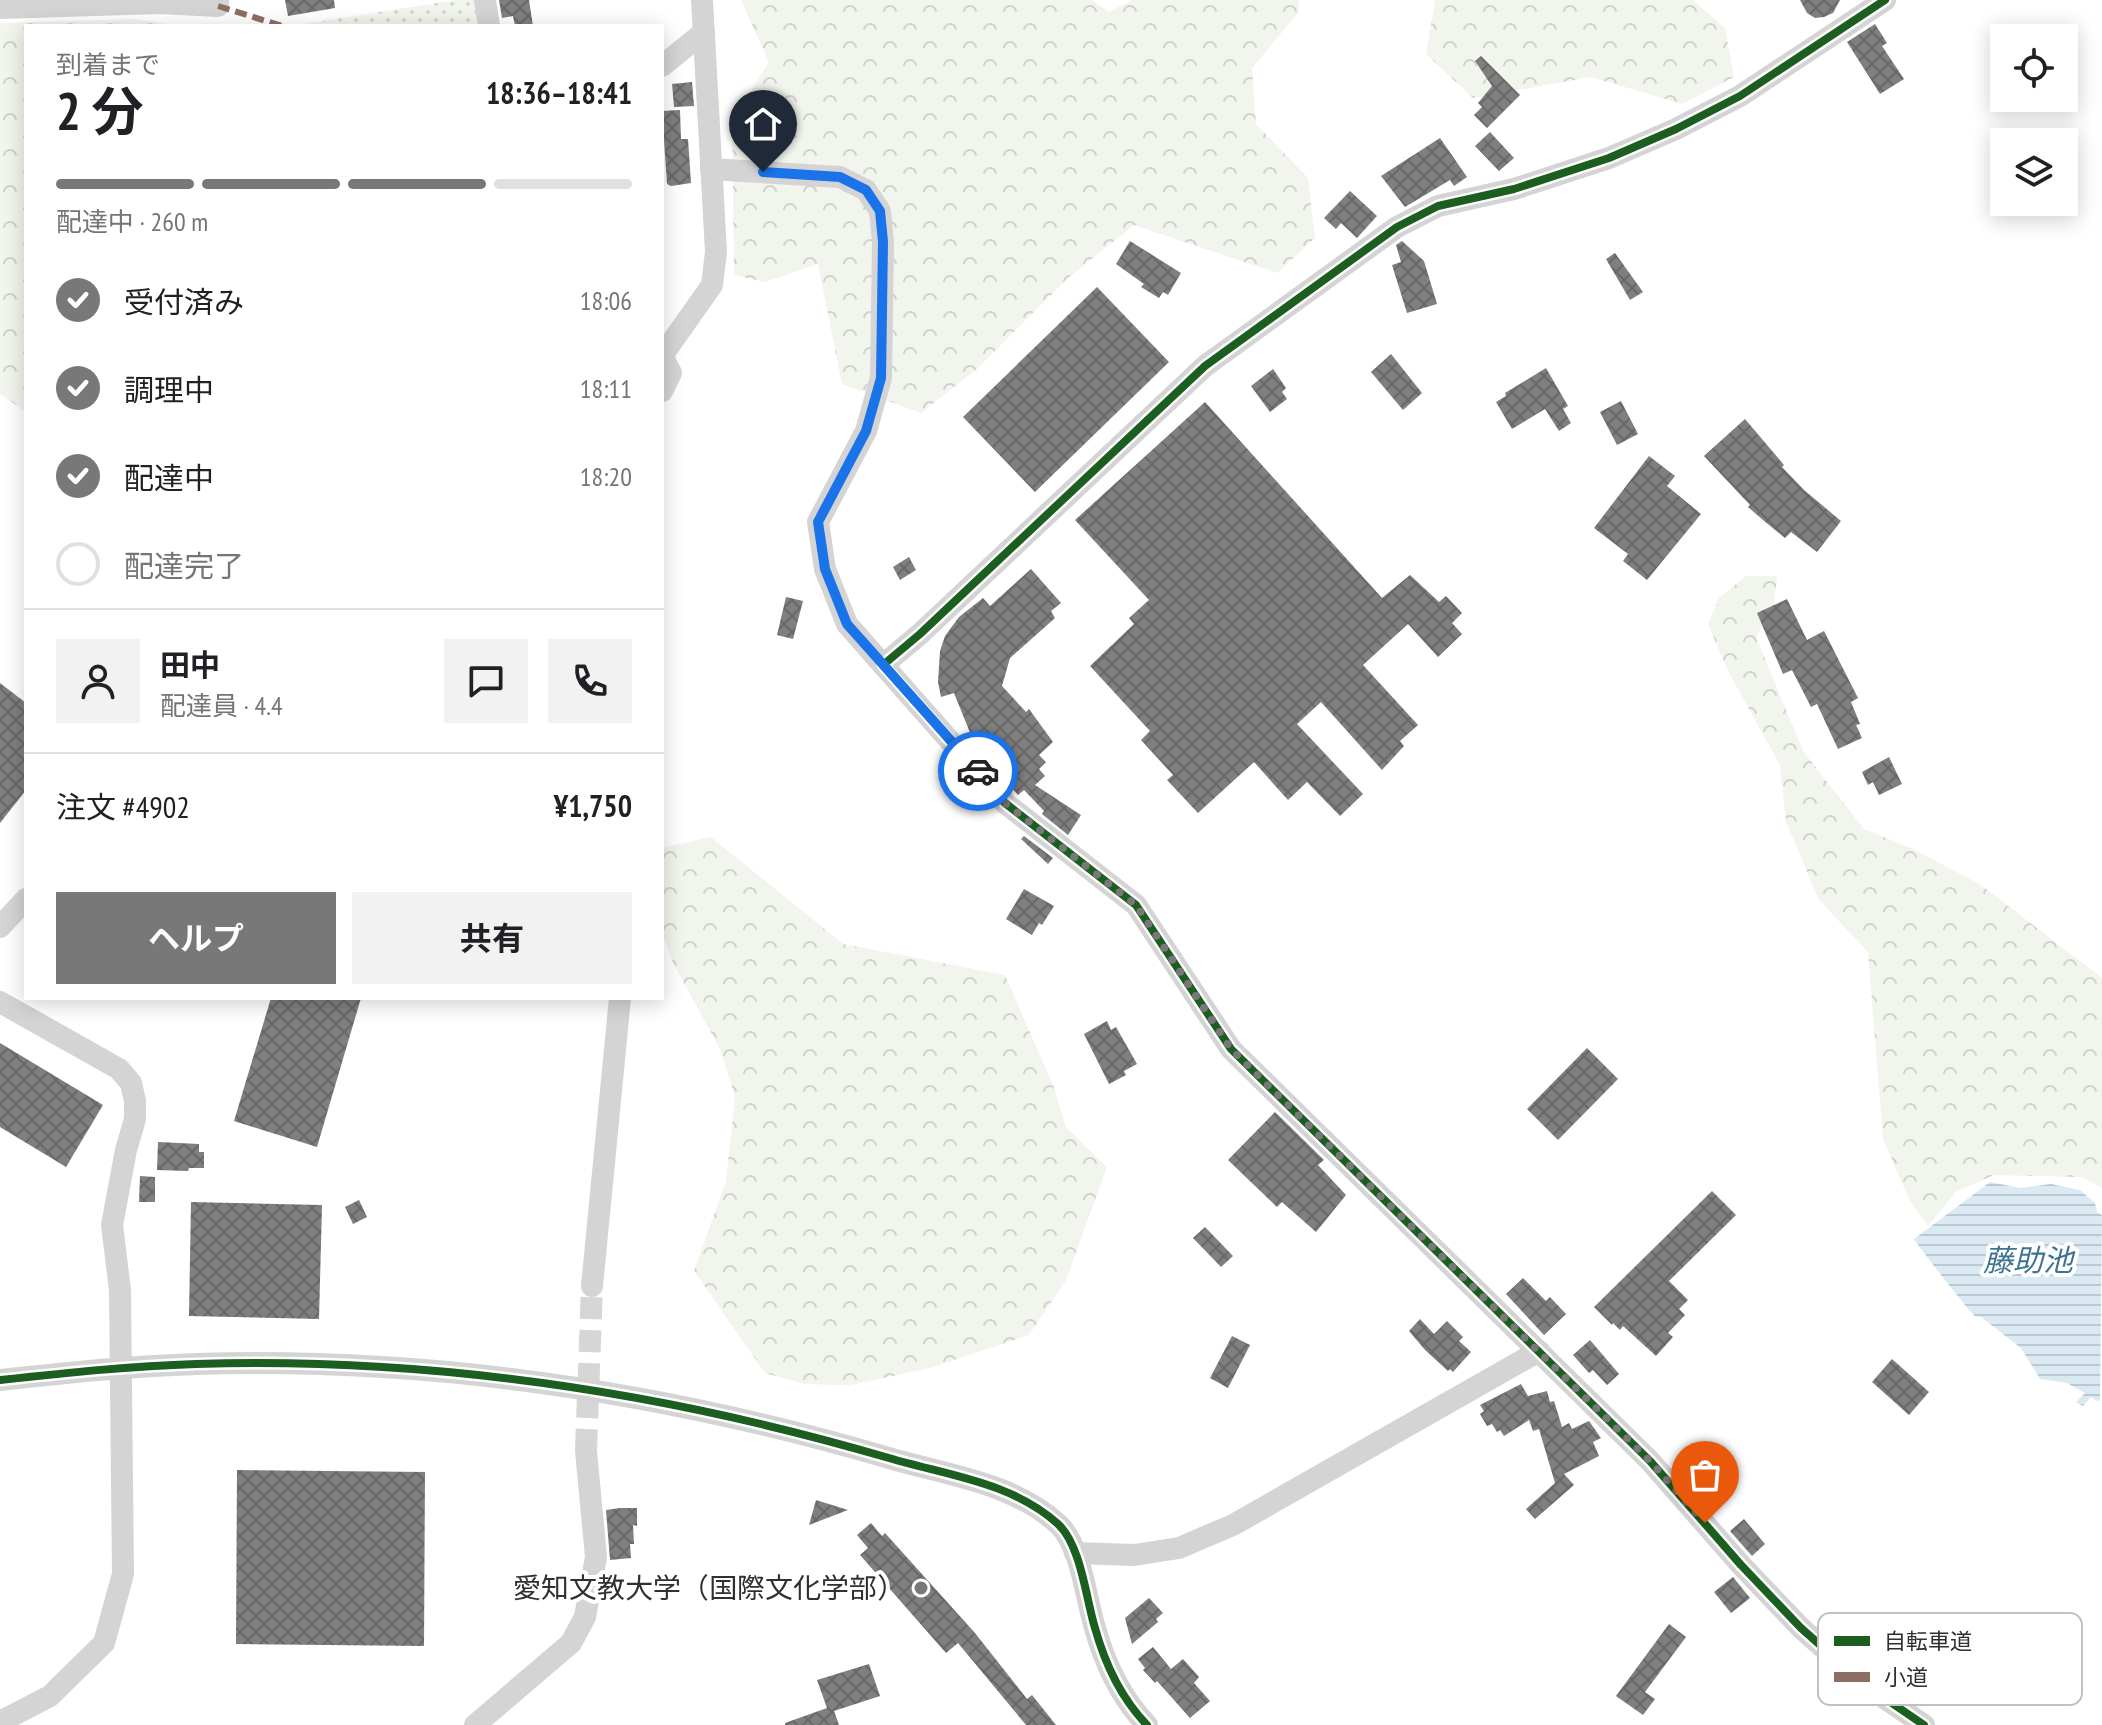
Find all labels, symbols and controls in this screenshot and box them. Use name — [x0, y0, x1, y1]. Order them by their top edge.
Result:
map controls — [1990, 24, 2078, 216]
button: locate — [1990, 24, 2078, 112]
text: 到着まで — [56, 48, 160, 81]
text: 18:36–18:41 — [486, 73, 632, 112]
text: 2 分 — [56, 77, 144, 144]
pin — [729, 90, 797, 172]
icon: home — [741, 102, 785, 146]
button: layers — [1990, 128, 2078, 216]
text: 配達中 · 260 m — [56, 205, 208, 238]
icon: check — [56, 278, 100, 322]
text: 受付済み — [124, 282, 244, 321]
text: 18:06 — [580, 284, 632, 317]
icon: check — [56, 366, 100, 410]
text: 調理中 — [124, 370, 214, 409]
text: 18:11 — [580, 372, 632, 405]
icon: check — [56, 454, 100, 498]
text: 配達中 — [124, 458, 214, 497]
text: 18:20 — [580, 460, 632, 493]
text: 配達完了 — [124, 546, 244, 585]
button: person — [56, 639, 140, 723]
button: chat — [444, 639, 528, 723]
button: phone — [548, 639, 632, 723]
text: 田中 — [160, 645, 220, 684]
text: 配達員 · 4.4 — [160, 689, 283, 722]
courier — [938, 731, 1018, 811]
icon: car — [956, 749, 1000, 793]
text: ¥1,750 — [554, 786, 632, 825]
text: 注文 #4902 — [56, 787, 190, 826]
button: ヘルプ — [56, 892, 336, 984]
button: 共有 — [352, 892, 632, 984]
water label: 藤助池 — [1983, 1240, 2076, 1279]
pin — [1671, 1441, 1739, 1523]
icon: bag — [1683, 1453, 1727, 1497]
place label: 愛知文教大学（国際文化学部） — [513, 1569, 905, 1606]
marker: 愛知文教大学（国際文化学部） — [912, 1579, 930, 1597]
legend — [1818, 1613, 2082, 1705]
text: 自転車道 — [1884, 1627, 1972, 1655]
text: 小道 — [1884, 1663, 1928, 1691]

